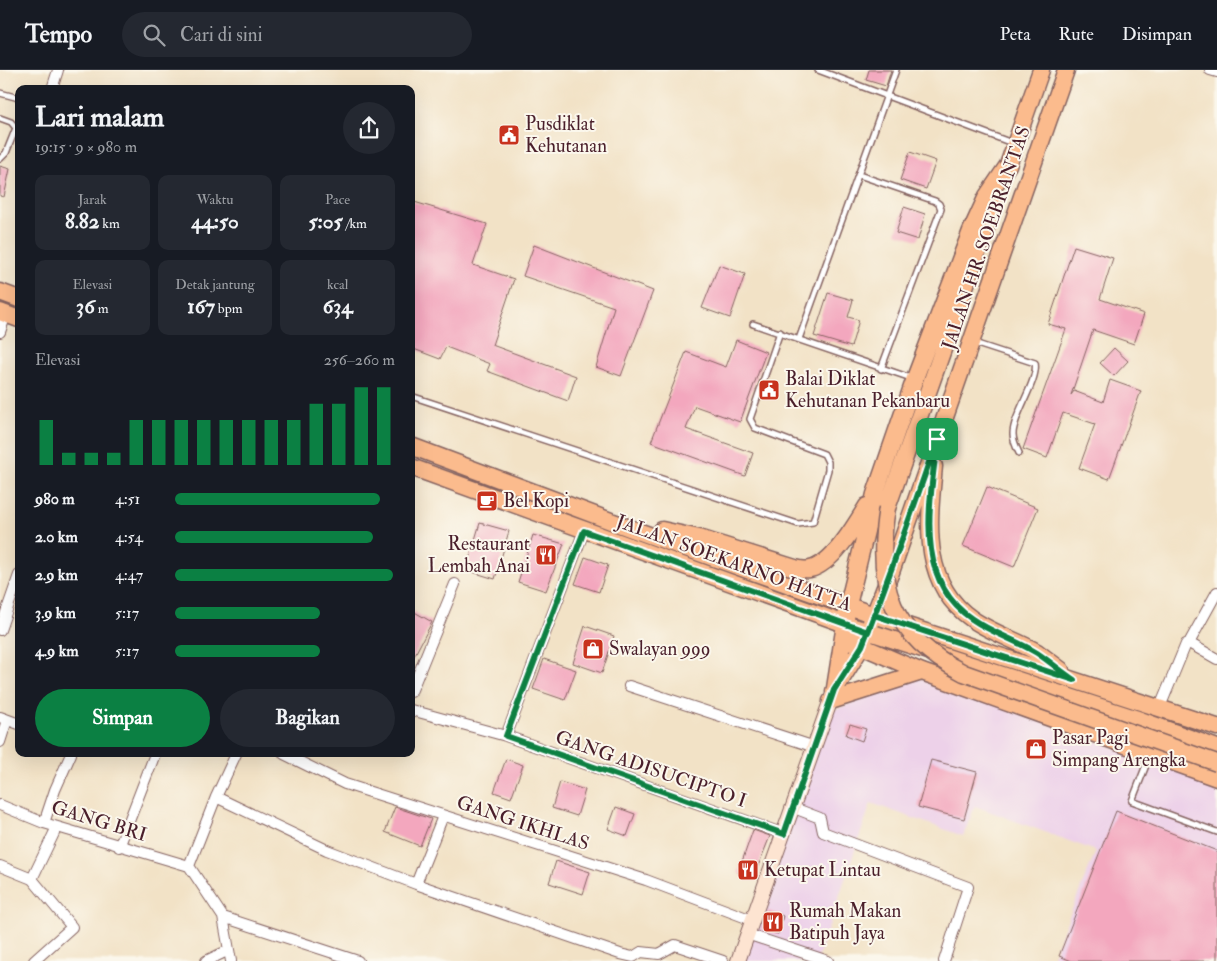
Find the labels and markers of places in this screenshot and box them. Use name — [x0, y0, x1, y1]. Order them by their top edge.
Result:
place label: Pusdiklat Kehutanan — [525, 112, 607, 158]
public building icon: Pusdiklat Kehutanan — [497, 123, 521, 147]
place label: Balai Diklat Kehutanan Pekanbaru — [785, 367, 950, 413]
public building icon: Balai Diklat Kehutanan Pekanbaru — [757, 378, 781, 402]
pin — [916, 418, 958, 460]
cafe icon: Bel Kopi — [475, 489, 499, 513]
place label: Bel Kopi — [503, 489, 569, 514]
place label: Restaurant Lembah Anai — [428, 532, 530, 578]
restaurant icon: Restaurant Lembah Anai — [534, 543, 558, 567]
shop icon: Swalayan 999 — [581, 637, 605, 661]
place label: Swalayan 999 — [609, 637, 710, 661]
place label: Pasar Pagi Simpang Arengka — [1052, 726, 1186, 773]
shop icon: Pasar Pagi Simpang Arengka — [1024, 737, 1048, 761]
restaurant icon: Ketupat Lintau — [736, 858, 760, 882]
place label: Ketupat Lintau — [764, 858, 881, 883]
place label: Rumah Makan Batipuh Jaya — [789, 899, 902, 946]
restaurant icon: Rumah Makan Batipuh Jaya — [761, 910, 785, 934]

